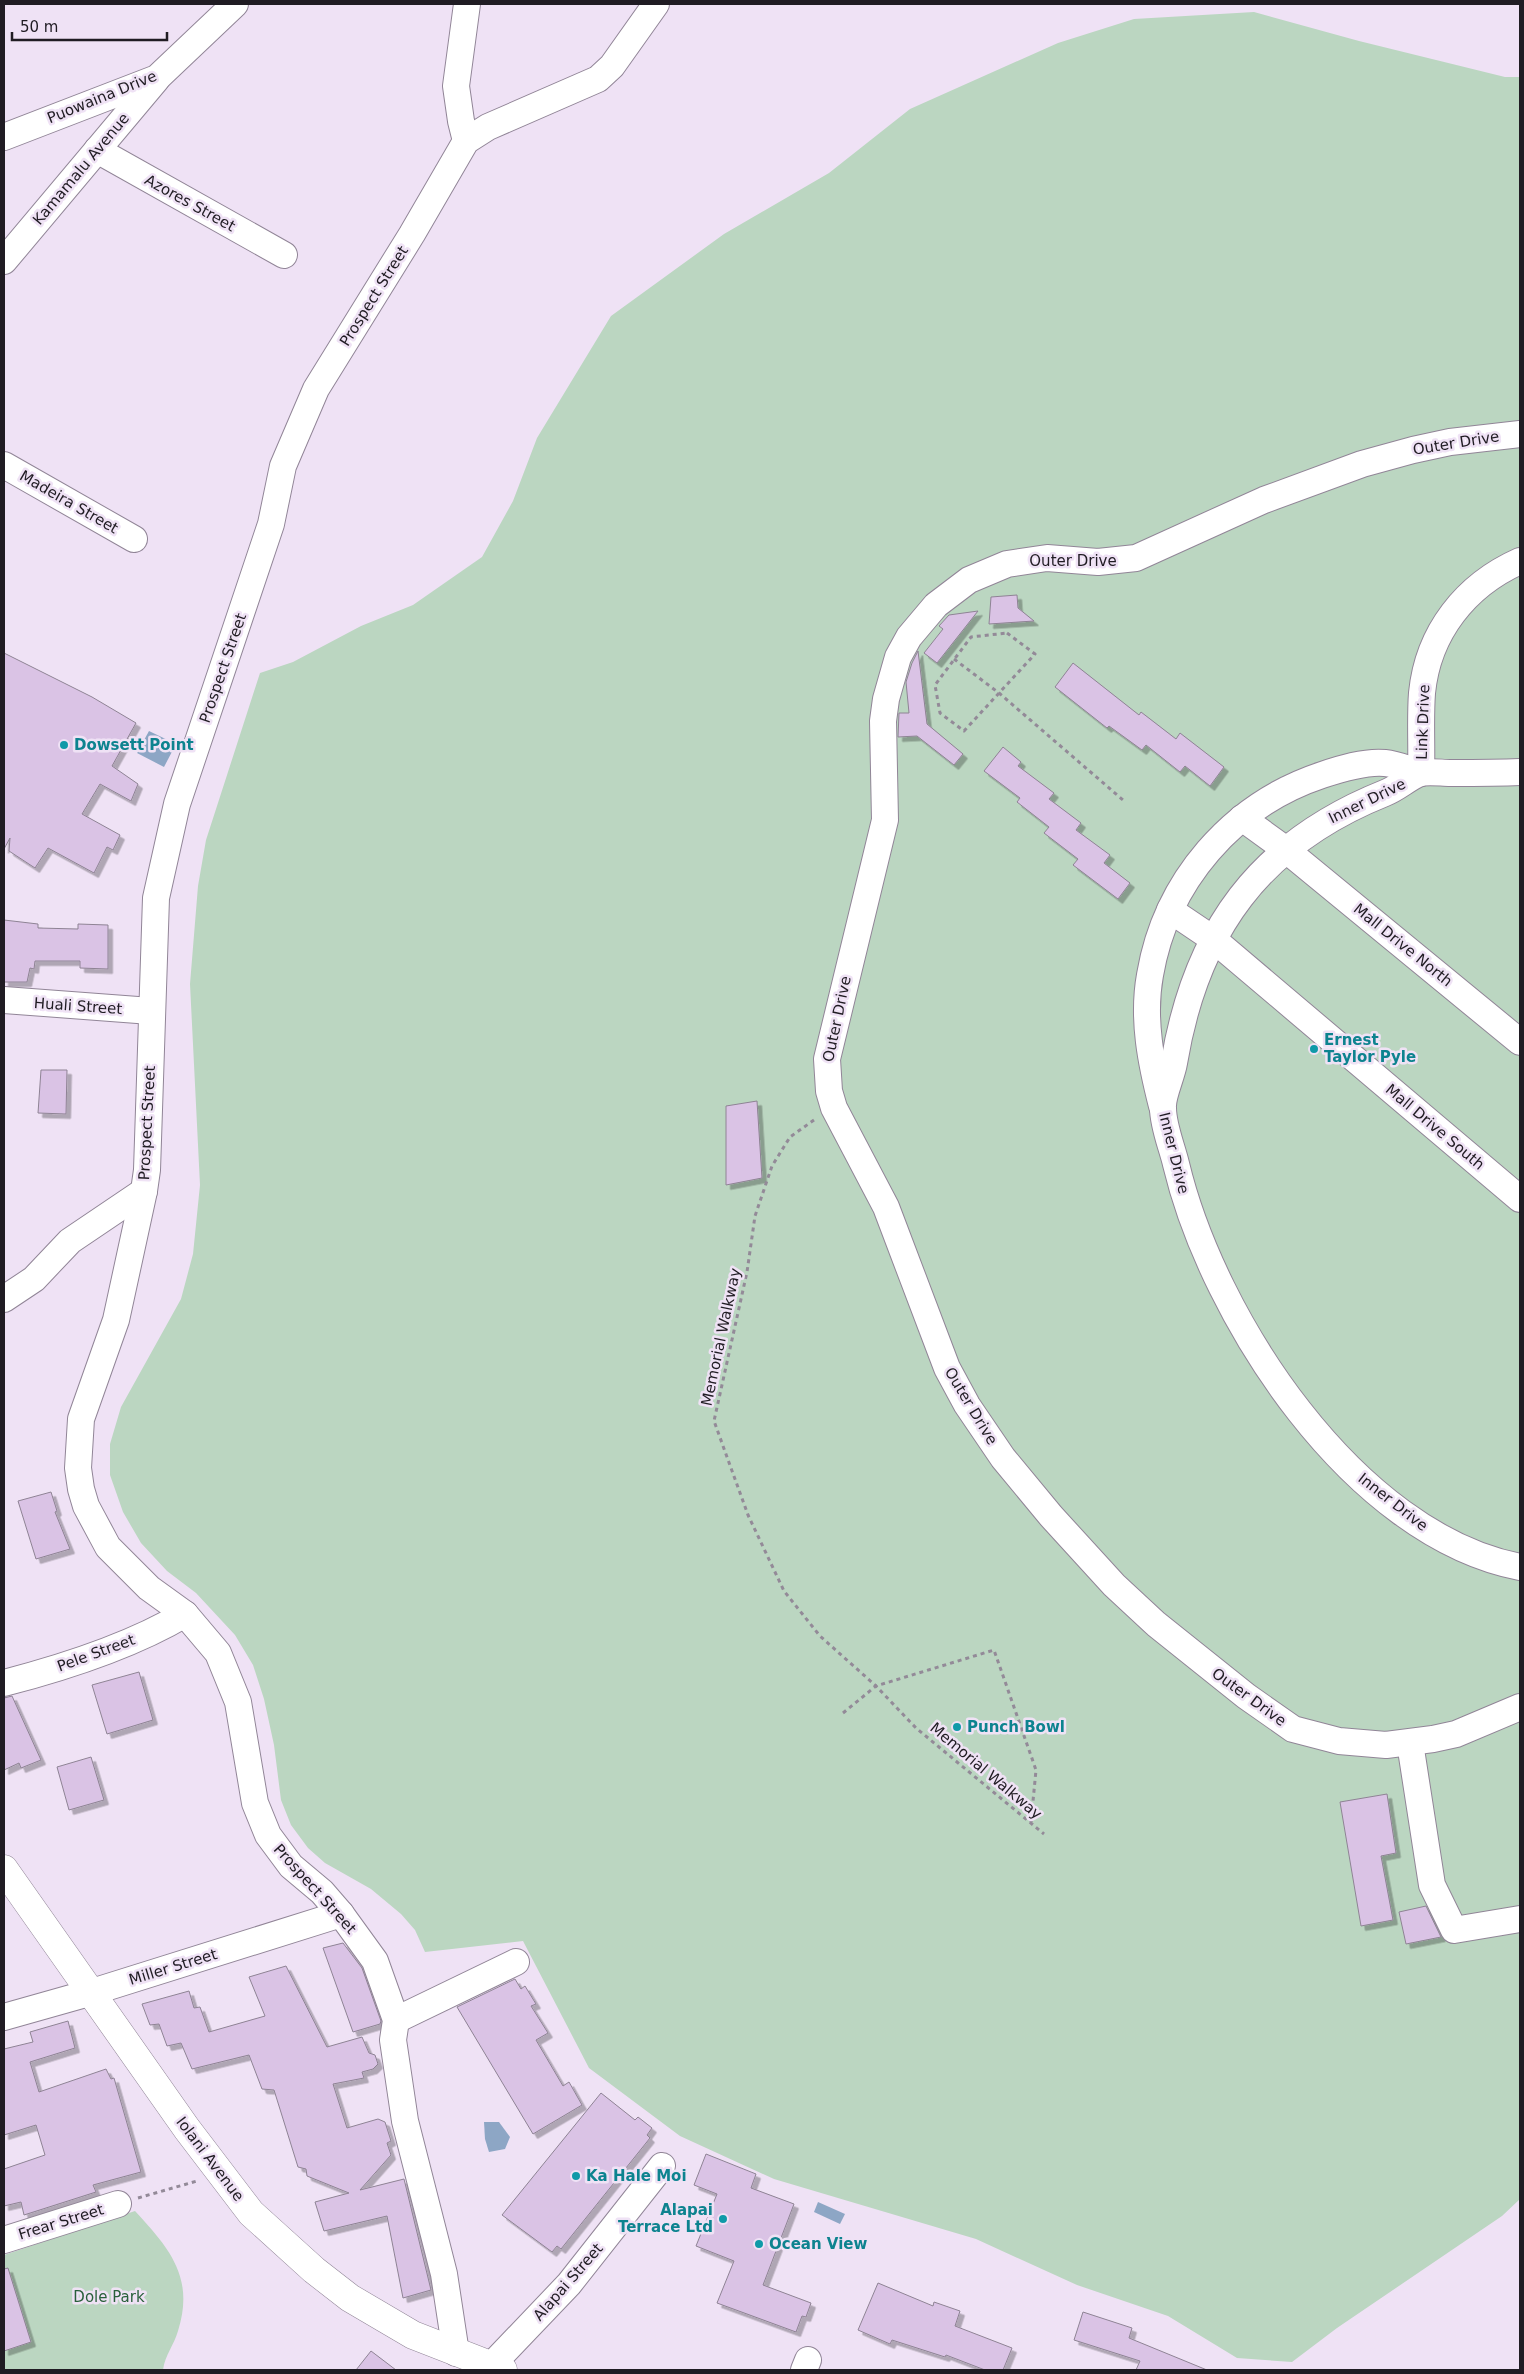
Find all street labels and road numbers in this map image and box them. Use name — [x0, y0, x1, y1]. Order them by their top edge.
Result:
street label: Puowaina Drive — [45, 67, 159, 127]
street label: Kamamalu Avenue — [29, 109, 133, 229]
street label: Azores Street — [142, 171, 238, 235]
street label: Prospect Street — [336, 242, 412, 349]
street label: Outer Drive — [1411, 427, 1501, 459]
street label: Madeira Street — [17, 467, 122, 538]
street label: Outer Drive — [1029, 552, 1117, 570]
street label: Prospect Street — [196, 611, 250, 725]
street label: Link Drive — [1413, 684, 1433, 760]
street label: Inner Drive — [1325, 775, 1409, 827]
street label: Mall Drive North — [1350, 900, 1456, 990]
street label: Outer Drive — [819, 974, 855, 1064]
street label: Huali Street — [33, 994, 123, 1018]
street label: Prospect Street — [135, 1065, 159, 1181]
street label: Mall Drive South — [1382, 1080, 1488, 1174]
street label: Inner Drive — [1155, 1110, 1193, 1196]
street label: Memorial Walkway — [698, 1266, 744, 1408]
street label: Outer Drive — [941, 1364, 1001, 1448]
street label: Inner Drive — [1355, 1469, 1431, 1535]
street label: Pele Street — [55, 1631, 137, 1675]
street label: Outer Drive — [1208, 1664, 1290, 1730]
street label: Memorial Walkway — [926, 1719, 1046, 1823]
street label: Prospect Street — [270, 1840, 360, 1938]
street label: Miller Street — [127, 1945, 219, 1989]
street label: Iolani Avenue — [172, 2113, 248, 2205]
street label: Frear Street — [16, 2200, 106, 2244]
street label: Alapai Street — [529, 2239, 607, 2324]

